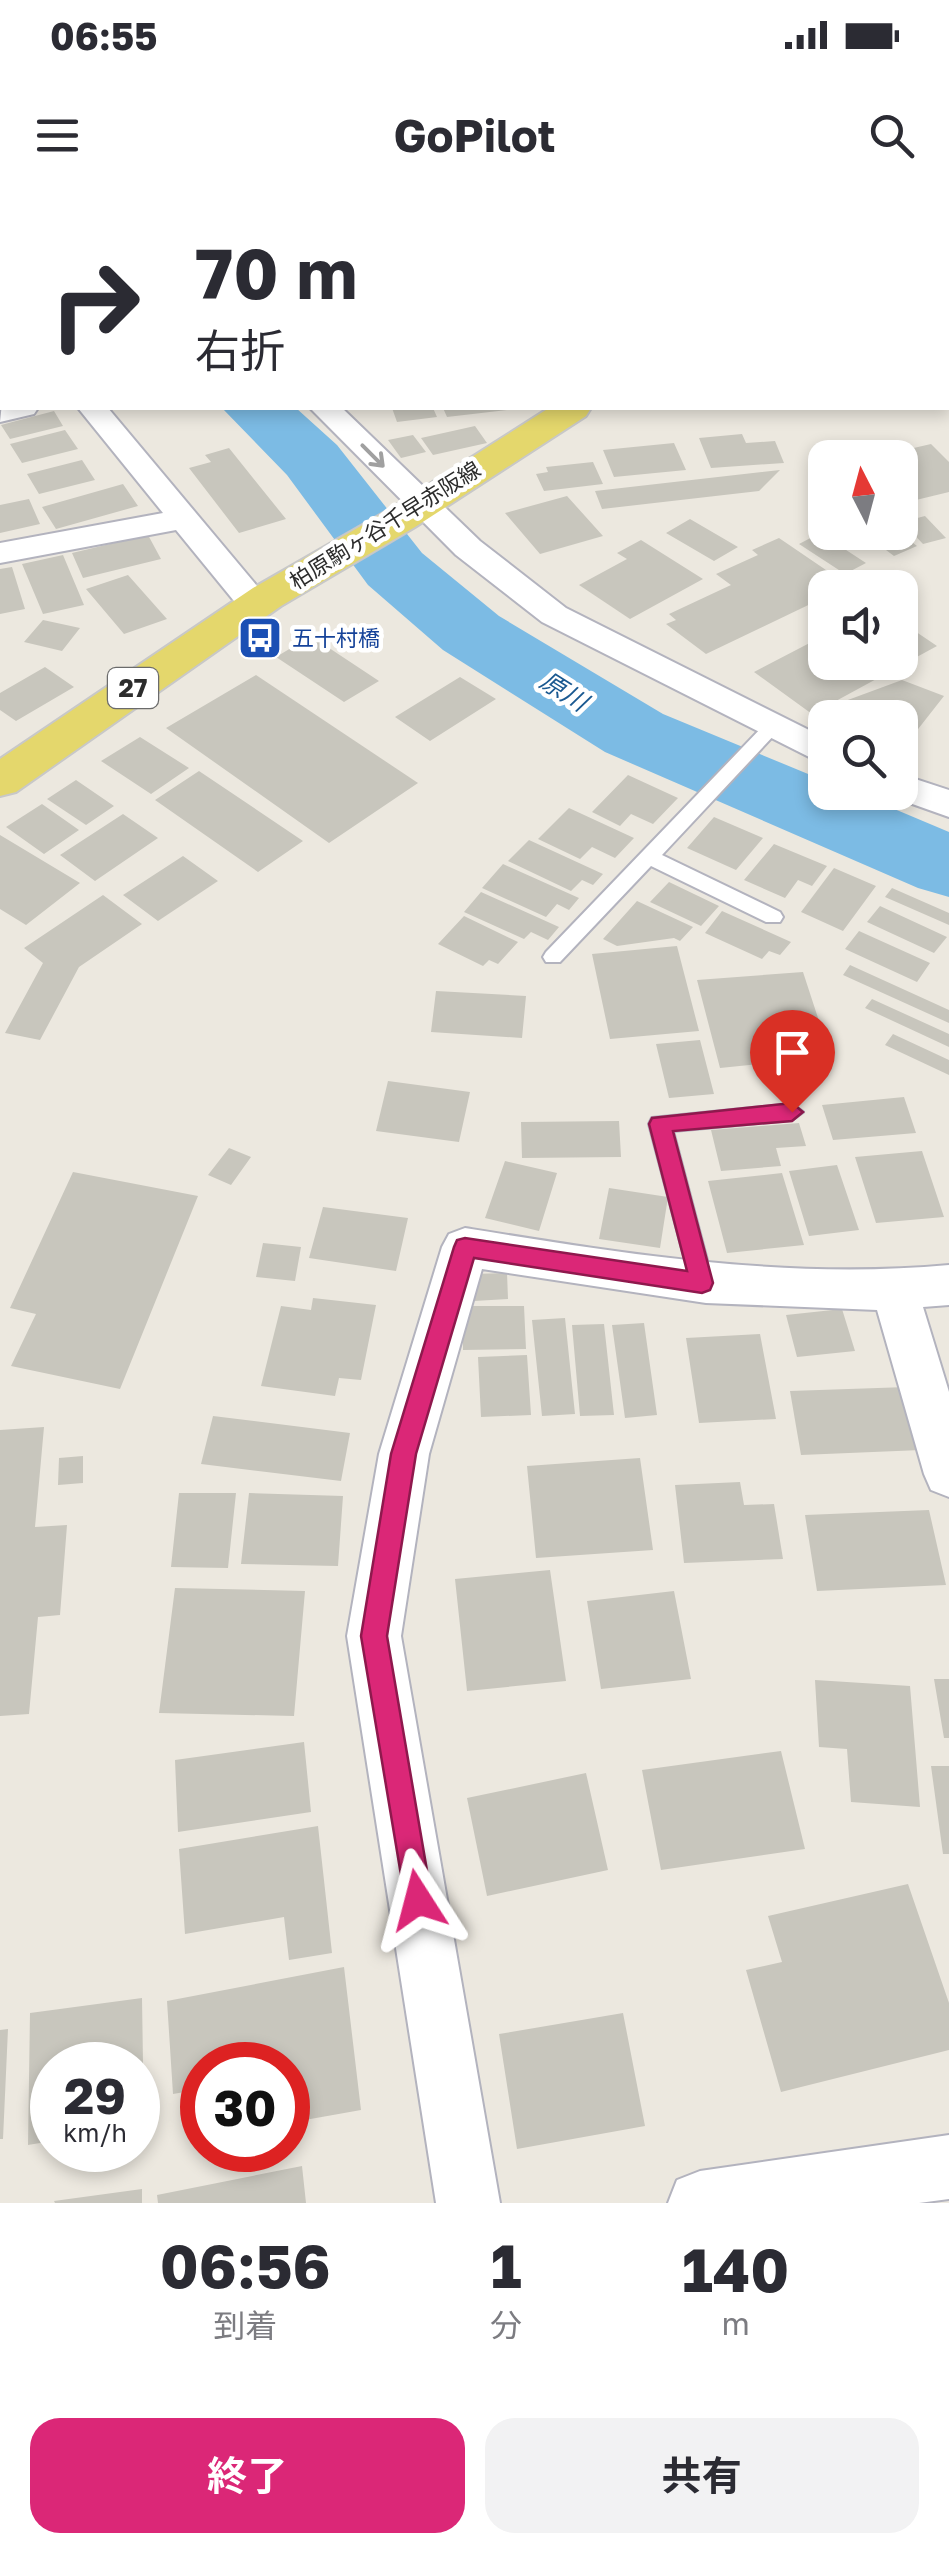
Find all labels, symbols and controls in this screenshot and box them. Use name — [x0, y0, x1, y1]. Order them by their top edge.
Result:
text: 06:55 — [50, 13, 157, 58]
icon: menu — [30, 108, 85, 163]
text: GoPilot — [393, 108, 556, 162]
icon: search — [864, 108, 919, 163]
text: 70 m — [195, 230, 357, 314]
icon: right — [30, 240, 160, 370]
text: 右折 — [195, 323, 285, 377]
north arrow — [808, 440, 918, 550]
map controls — [808, 440, 918, 810]
one-way arrow — [361, 443, 385, 467]
street label: 柏原駒ヶ谷千早赤阪線 — [284, 455, 485, 594]
button: sound — [808, 570, 918, 680]
bus stop icon: 五十村橋 — [237, 615, 283, 661]
place label: 五十村橋 — [292, 624, 380, 651]
water label: 原川 — [535, 664, 596, 719]
road number: 27 — [108, 668, 158, 708]
button: search — [808, 700, 918, 810]
pin — [750, 1010, 835, 1113]
icon: arrive — [765, 1025, 820, 1080]
position arrow — [366, 1848, 470, 1952]
speed limit sign: 30 — [180, 2042, 310, 2172]
text: 29 — [64, 2065, 126, 2125]
text: km/h — [63, 2117, 127, 2148]
text: 06:56 — [160, 2229, 331, 2301]
text: 1 — [491, 2229, 522, 2301]
text: 140 — [682, 2233, 789, 2305]
text: m — [721, 2304, 750, 2342]
text: 到着 — [213, 2306, 277, 2344]
text: 分 — [490, 2306, 522, 2344]
button: 終了 — [30, 2418, 465, 2533]
button: 共有 — [485, 2418, 919, 2533]

